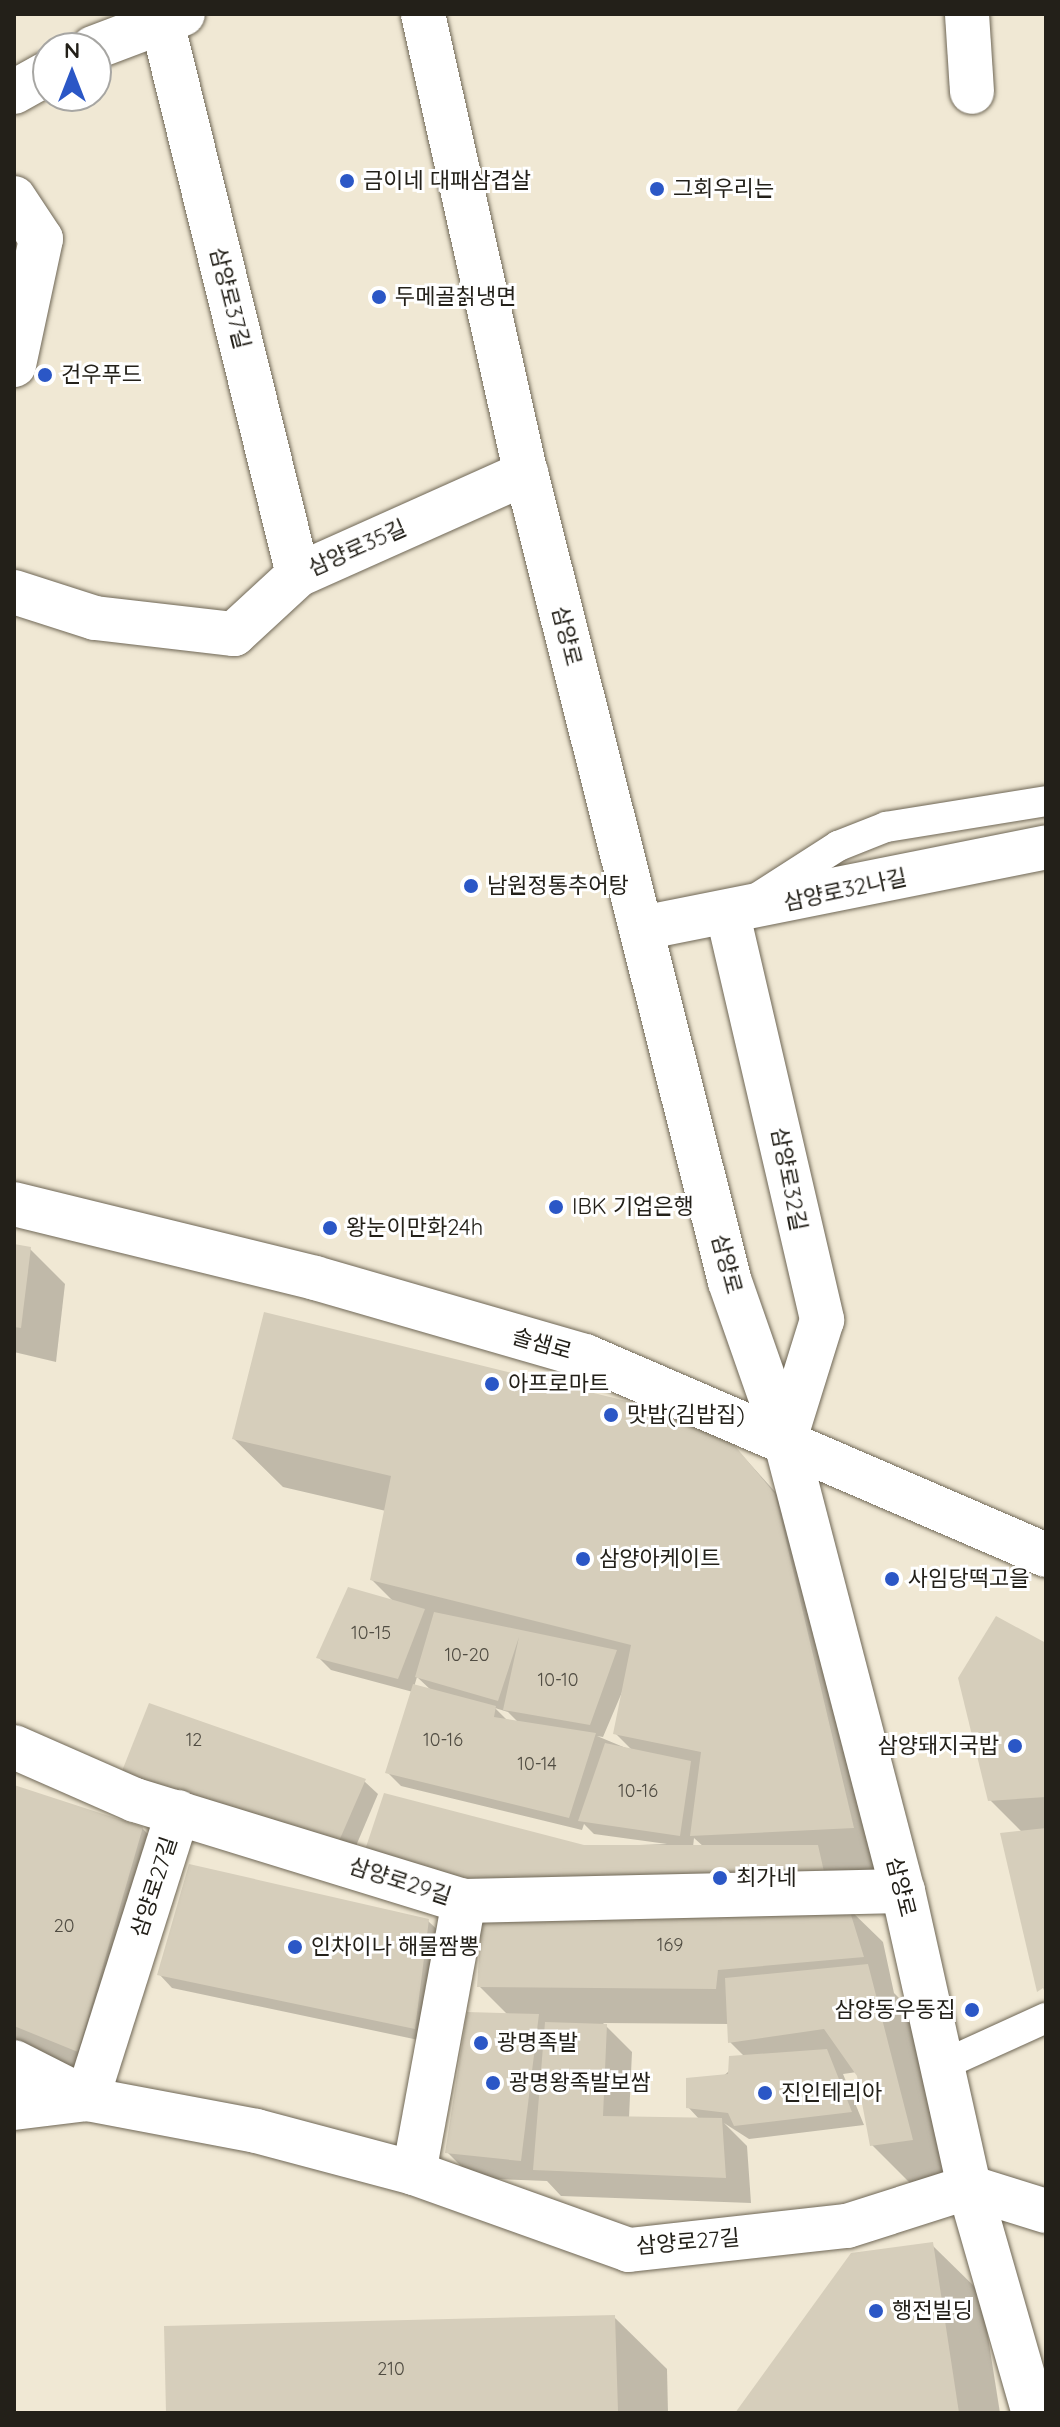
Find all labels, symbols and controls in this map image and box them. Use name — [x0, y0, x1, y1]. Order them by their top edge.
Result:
north arrow — [32, 32, 112, 112]
text: N — [64, 36, 80, 64]
place label: 금이네 대패삼겹살 — [363, 168, 531, 194]
marker: 금이네 대패삼겹살 — [338, 172, 356, 190]
place label: 그회우리는 — [673, 176, 774, 202]
marker: 그회우리는 — [648, 180, 666, 198]
street label: 삼양로37길 — [205, 244, 255, 352]
place label: 두메골칡냉면 — [395, 284, 516, 310]
marker: 두메골칡냉면 — [370, 288, 388, 306]
place label: 건우푸드 — [61, 362, 142, 388]
marker: 건우푸드 — [36, 366, 54, 384]
street label: 삼양로35길 — [304, 515, 410, 581]
street label: 삼양로 — [547, 603, 587, 669]
street label: 삼양로32나길 — [781, 864, 909, 916]
place label: 남원정통추어탕 — [487, 873, 629, 899]
marker: 남원정통추어탕 — [462, 877, 480, 895]
street label: 삼양로32길 — [766, 1125, 812, 1233]
place label: IBK 기업은행 — [572, 1194, 694, 1220]
marker: IBK 기업은행 — [547, 1198, 565, 1216]
place label: 왕눈이만화24h — [346, 1215, 483, 1241]
marker: 왕눈이만화24h — [321, 1219, 339, 1237]
street label: 삼양로 — [706, 1231, 748, 1297]
street label: 솔샘로 — [509, 1323, 575, 1365]
place label: 아프로마트 — [508, 1371, 609, 1397]
marker: 아프로마트 — [483, 1375, 501, 1393]
place label: 맛밥(김밥집) — [627, 1402, 745, 1428]
marker: 맛밥(김밥집) — [602, 1406, 620, 1424]
place label: 삼양아케이트 — [599, 1546, 720, 1572]
marker: 삼양아케이트 — [574, 1550, 592, 1568]
place label: 사임당떡고을 — [908, 1566, 1029, 1592]
marker: 사임당떡고을 — [883, 1570, 901, 1588]
house number: 10-15 — [351, 1622, 391, 1644]
house number: 10-20 — [444, 1644, 490, 1666]
house number: 10-10 — [538, 1669, 578, 1691]
house number: 12 — [186, 1729, 202, 1751]
house number: 10-16 — [423, 1729, 463, 1751]
place label: 삼양돼지국밥 — [878, 1733, 999, 1759]
marker: 삼양돼지국밥 — [1006, 1737, 1024, 1755]
house number: 10-14 — [517, 1753, 557, 1775]
house number: 10-16 — [618, 1780, 658, 1802]
street label: 삼양로27길 — [125, 1833, 183, 1941]
street label: 삼양로29길 — [346, 1852, 454, 1910]
street label: 삼양로 — [881, 1854, 921, 1920]
place label: 최가네 — [736, 1865, 797, 1891]
marker: 최가네 — [711, 1869, 729, 1887]
house number: 20 — [54, 1915, 74, 1937]
place label: 인차이나 해물짬뽕 — [311, 1934, 479, 1960]
house number: 169 — [657, 1934, 683, 1956]
marker: 인차이나 해물짬뽕 — [286, 1938, 304, 1956]
place label: 삼양동우동집 — [835, 1997, 956, 2023]
marker: 삼양동우동집 — [963, 2001, 981, 2019]
place label: 광명족발 — [497, 2030, 578, 2056]
marker: 광명족발 — [472, 2034, 490, 2052]
place label: 광명왕족발보쌈 — [509, 2070, 651, 2096]
marker: 광명왕족발보쌈 — [484, 2074, 502, 2092]
place label: 진인테리아 — [781, 2080, 882, 2106]
marker: 진인테리아 — [756, 2084, 774, 2102]
street label: 삼양로27길 — [635, 2224, 741, 2260]
place label: 행전빌딩 — [892, 2298, 973, 2324]
marker: 행전빌딩 — [867, 2302, 885, 2320]
house number: 210 — [377, 2358, 405, 2380]

